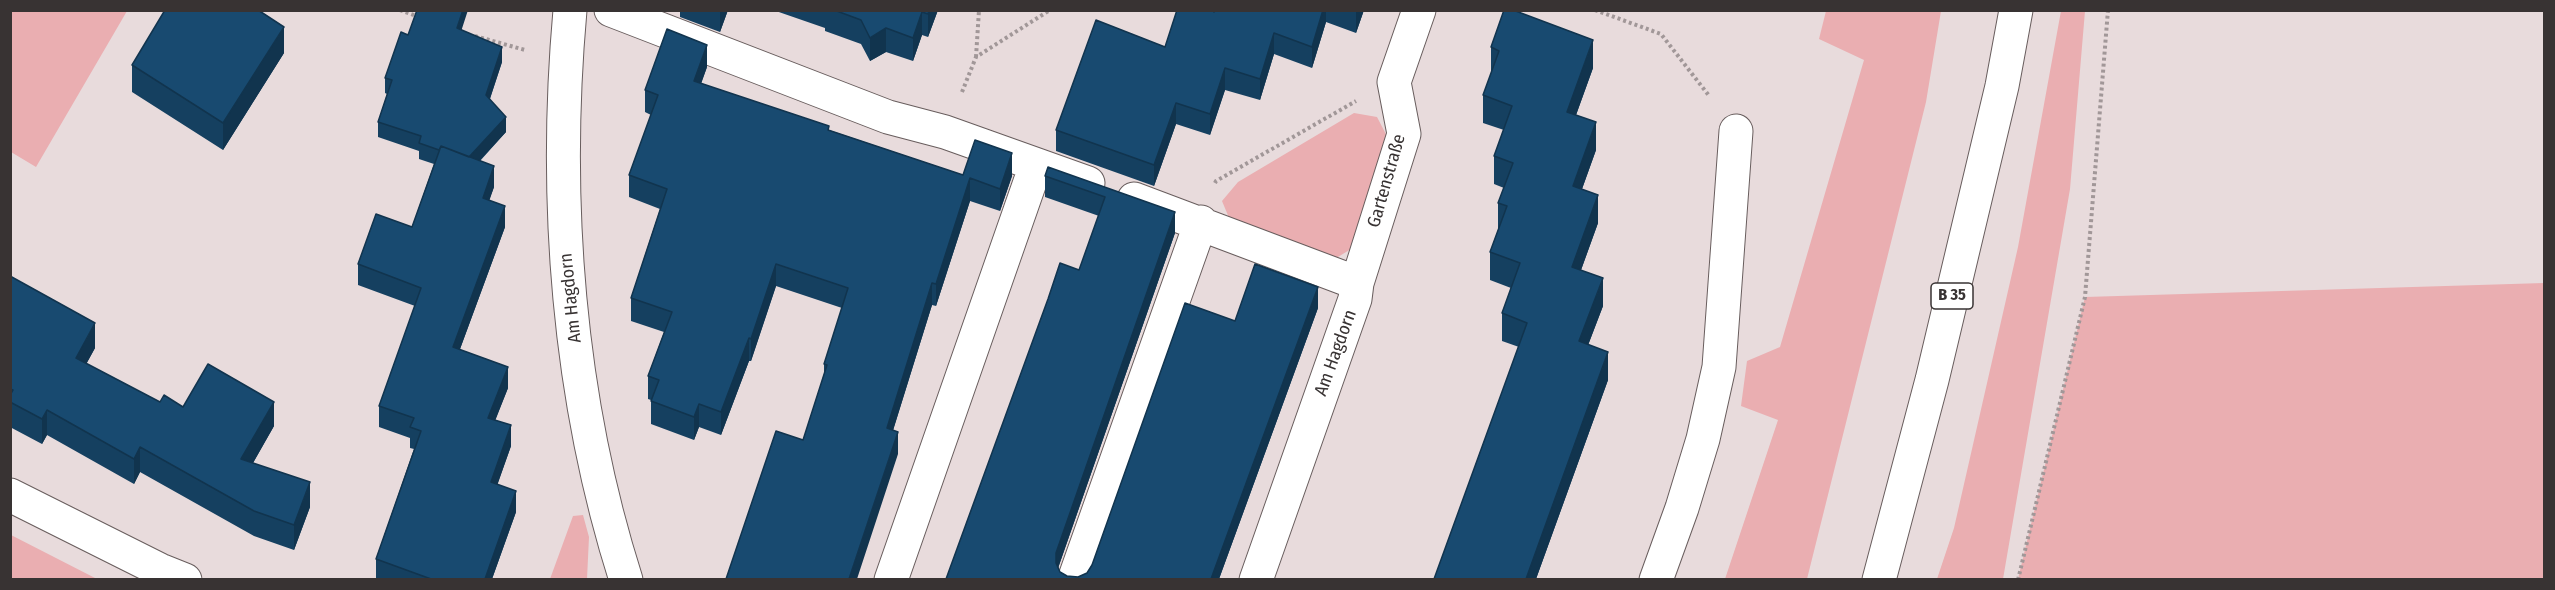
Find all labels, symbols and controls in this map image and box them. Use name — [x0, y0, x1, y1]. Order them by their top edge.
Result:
street label: Gartenstraße — [1363, 132, 1411, 230]
street label: Am Hagdorn — [556, 252, 586, 344]
road number: B 35 — [1931, 283, 1973, 309]
street label: Am Hagdorn — [1310, 307, 1362, 399]

